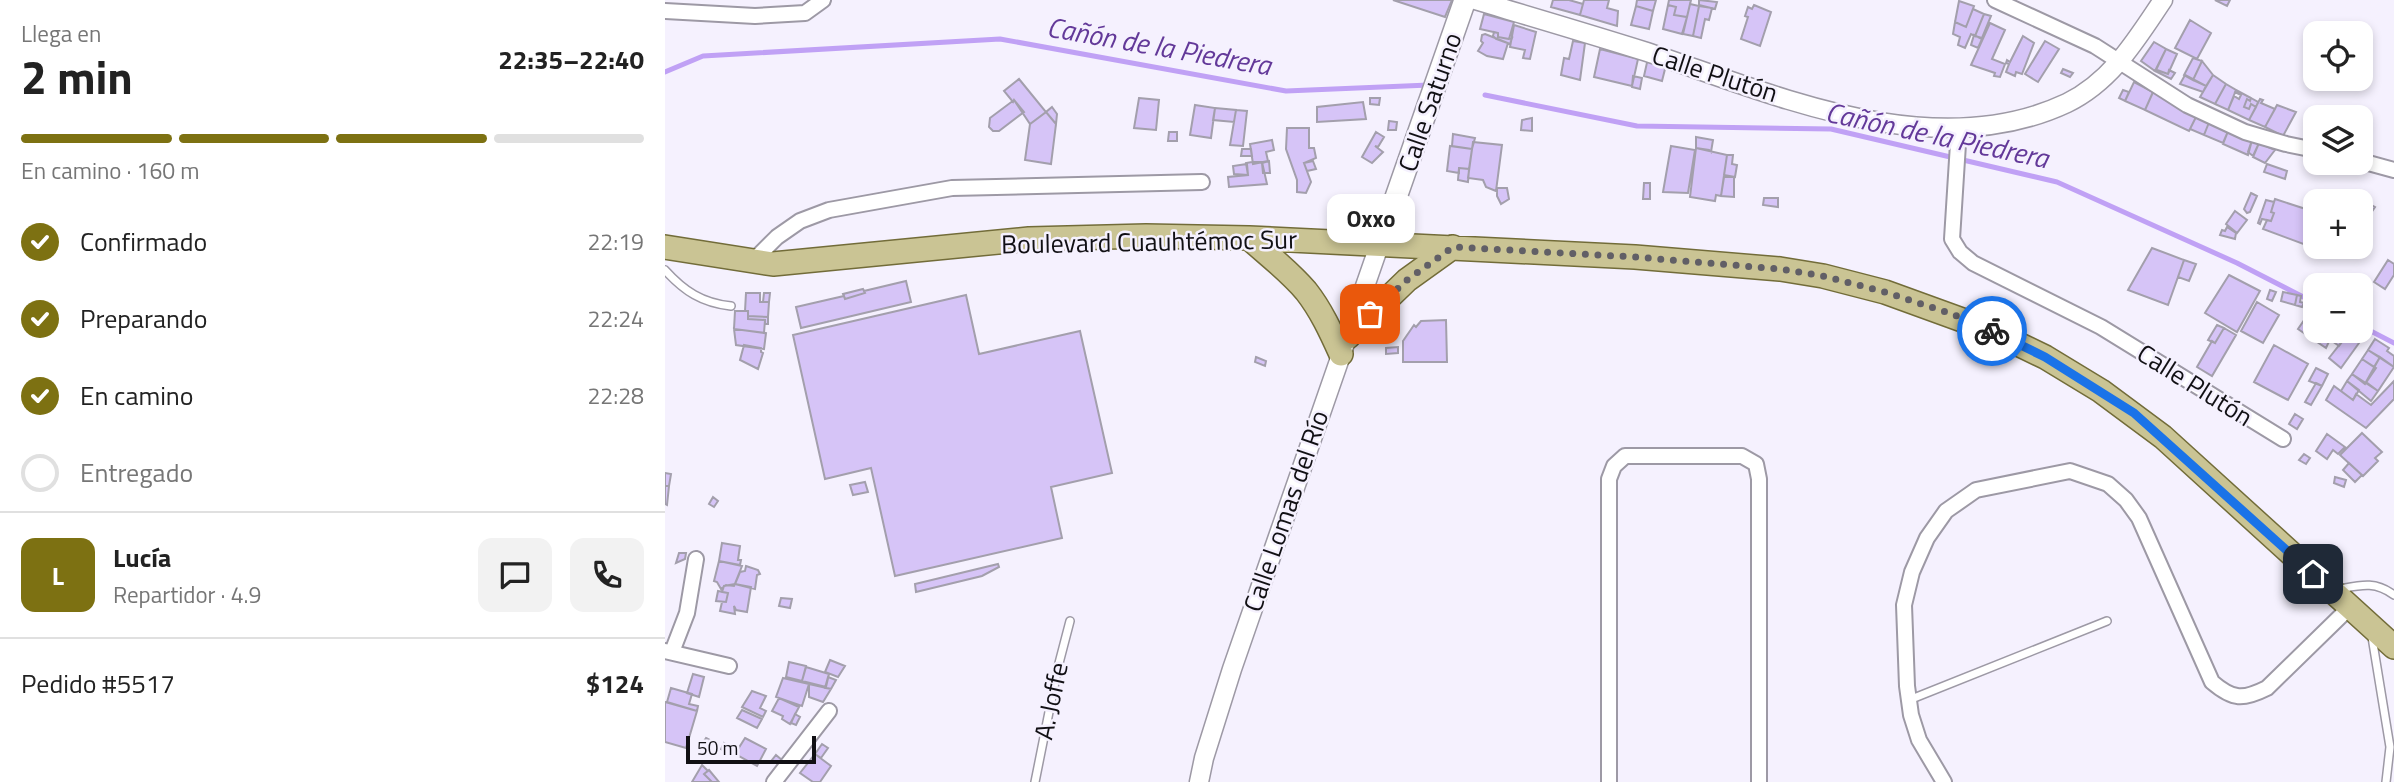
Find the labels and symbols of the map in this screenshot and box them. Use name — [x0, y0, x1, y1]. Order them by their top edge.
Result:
water label: Cañón de la Piedrera — [1044, 5, 1277, 87]
street label: Calle Saturno — [1388, 27, 1472, 177]
street label: Calle Plutón — [1647, 35, 1783, 112]
water label: Cañón de la Piedrera — [1822, 90, 2055, 180]
callout: Oxxo — [1326, 195, 1414, 244]
street label: Boulevard Cuauhtémoc Sur — [1001, 219, 1297, 264]
pin — [1340, 284, 1400, 344]
courier — [1957, 296, 2027, 366]
street label: Calle Plutón — [2130, 334, 2261, 436]
street label: Calle Lomas del Río — [1233, 405, 1338, 617]
pin — [2283, 544, 2343, 604]
street label: A. Joffe — [1023, 659, 1078, 743]
scale bar — [686, 733, 815, 765]

